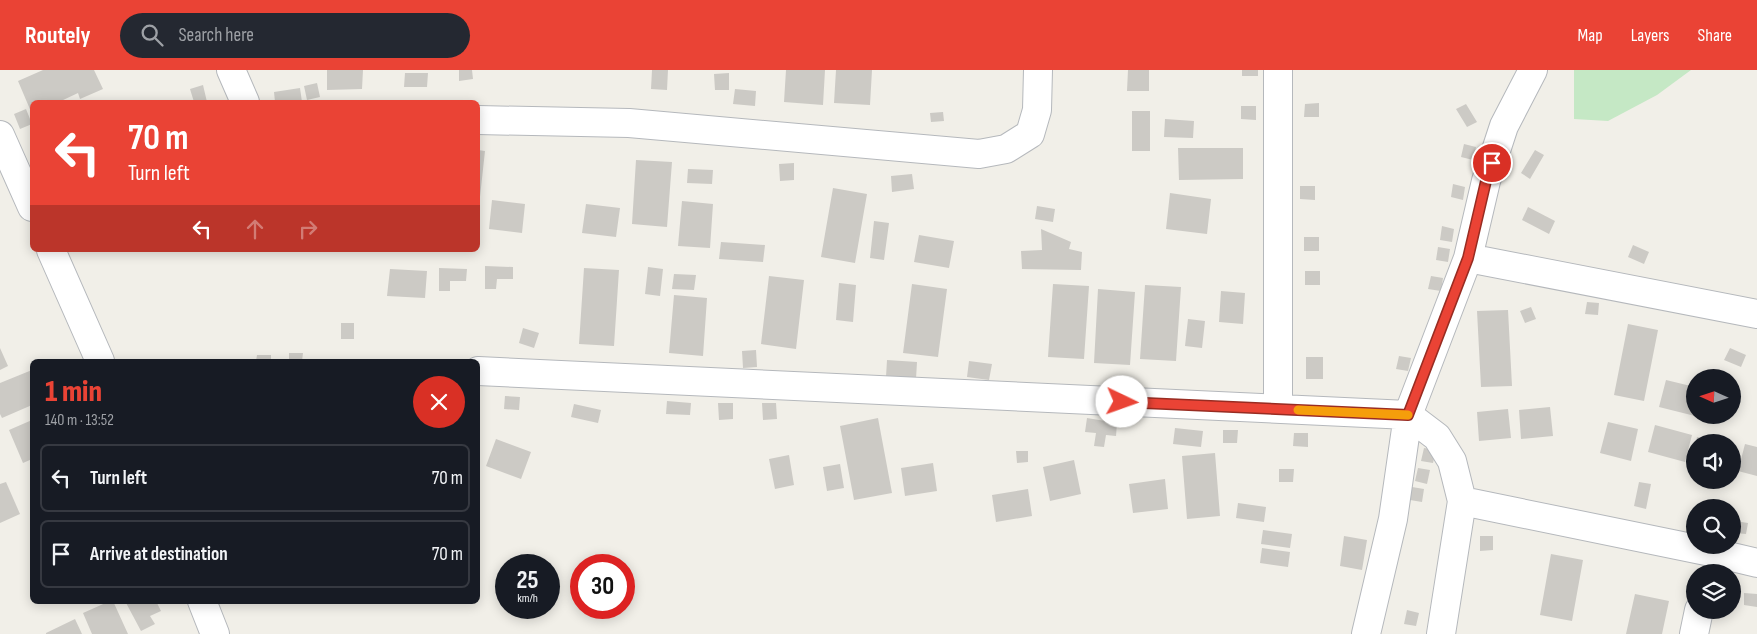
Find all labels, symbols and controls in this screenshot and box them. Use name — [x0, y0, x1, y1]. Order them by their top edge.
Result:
search box — [120, 13, 470, 58]
text: Routely — [25, 21, 90, 50]
icon: search — [138, 21, 166, 49]
text: Search here — [178, 24, 254, 47]
text: Map — [1578, 25, 1603, 46]
text: Layers — [1631, 25, 1670, 46]
text: Share — [1698, 25, 1732, 46]
text: 70 m — [128, 117, 188, 160]
icon: left — [45, 120, 110, 185]
pin — [1471, 142, 1513, 184]
icon: arrive — [1478, 149, 1506, 177]
text: Turn left — [128, 160, 190, 187]
icon: left — [188, 215, 216, 243]
icon: ahead — [241, 215, 269, 243]
icon: right — [294, 215, 322, 243]
north arrow — [1686, 369, 1741, 424]
map controls — [1686, 369, 1741, 619]
text: 1 min — [45, 374, 102, 410]
position arrow — [1095, 375, 1147, 427]
button: close — [413, 376, 465, 428]
text: 140 m · 13:52 — [45, 411, 114, 430]
button: sound — [1686, 434, 1741, 489]
icon: left — [47, 464, 75, 492]
text: Turn left — [90, 467, 147, 490]
text: 70 m — [432, 467, 463, 490]
button: search — [1686, 499, 1741, 554]
icon: arrive — [47, 540, 75, 568]
text: Arrive at destination — [90, 543, 228, 566]
text: 70 m — [432, 543, 463, 566]
speed limit sign: 30 — [570, 554, 635, 619]
button: layers — [1686, 564, 1741, 619]
text: 25 — [517, 565, 538, 596]
text: km/h — [517, 591, 538, 606]

